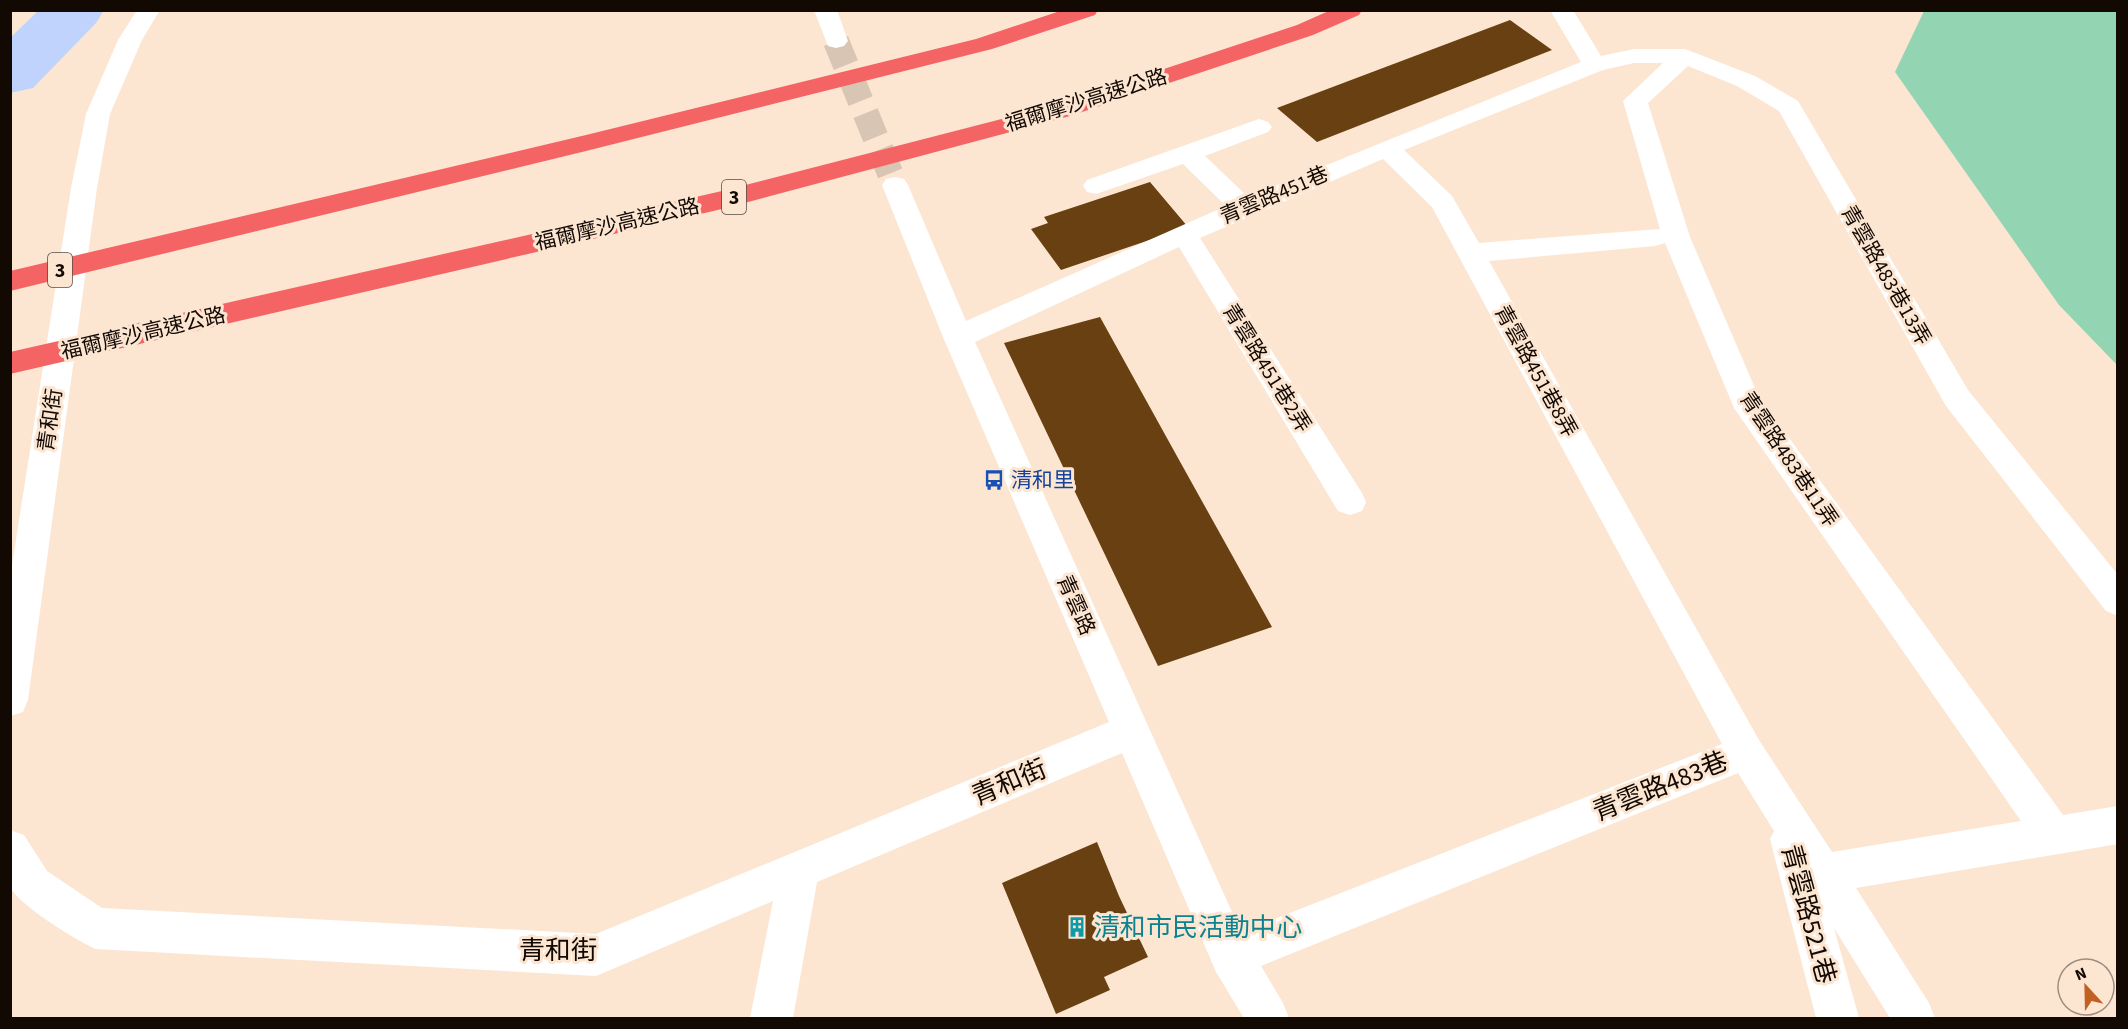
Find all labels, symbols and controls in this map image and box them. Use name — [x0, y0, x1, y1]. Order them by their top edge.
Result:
street label: 福爾摩沙高速公路 — [1001, 61, 1171, 139]
street label: 青雲路451巷 — [1215, 159, 1333, 231]
road number: 3 — [722, 180, 746, 214]
street label: 福爾摩沙高速公路 — [532, 190, 702, 258]
street label: 青雲路483巷13弄 — [1834, 199, 1938, 351]
road number: 3 — [48, 253, 72, 287]
street label: 青雲路451巷2弄 — [1215, 298, 1319, 438]
street label: 福爾摩沙高速公路 — [58, 299, 228, 367]
street label: 青雲路451巷8弄 — [1487, 300, 1585, 442]
street label: 青雲路483巷11弄 — [1733, 385, 1845, 533]
street label: 青和街 — [31, 387, 69, 453]
place label: 清和里 — [1011, 465, 1074, 495]
bus stop icon: 清和里 — [982, 468, 1006, 492]
street label: 青雲路 — [1049, 570, 1103, 640]
street label: 青雲路483巷 — [1587, 743, 1733, 830]
street label: 青和街 — [966, 750, 1052, 815]
street label: 青雲路521巷 — [1772, 840, 1845, 988]
place label: 清和市民活動中心 — [1094, 909, 1302, 946]
building icon: 清和市民活動中心 — [1065, 915, 1089, 939]
street label: 青和街 — [519, 932, 597, 969]
north arrow — [2056, 957, 2116, 1017]
text: N — [2072, 962, 2090, 986]

